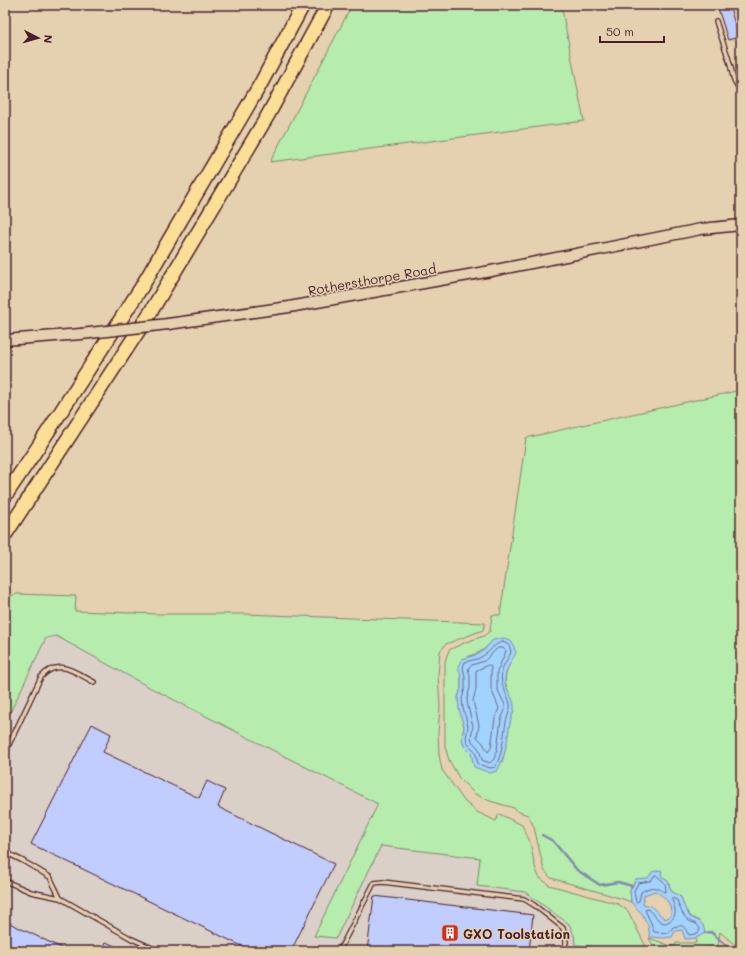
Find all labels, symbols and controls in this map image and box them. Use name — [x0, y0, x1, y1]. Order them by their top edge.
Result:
north arrow — [18, 18, 58, 58]
scale bar — [600, 18, 664, 44]
text: 50 m — [606, 23, 634, 39]
text: N — [41, 34, 56, 44]
street label: Rothersthorpe Road — [307, 259, 437, 299]
building icon: GXO Toolstation — [440, 923, 460, 943]
place label: GXO Toolstation — [463, 925, 570, 942]

